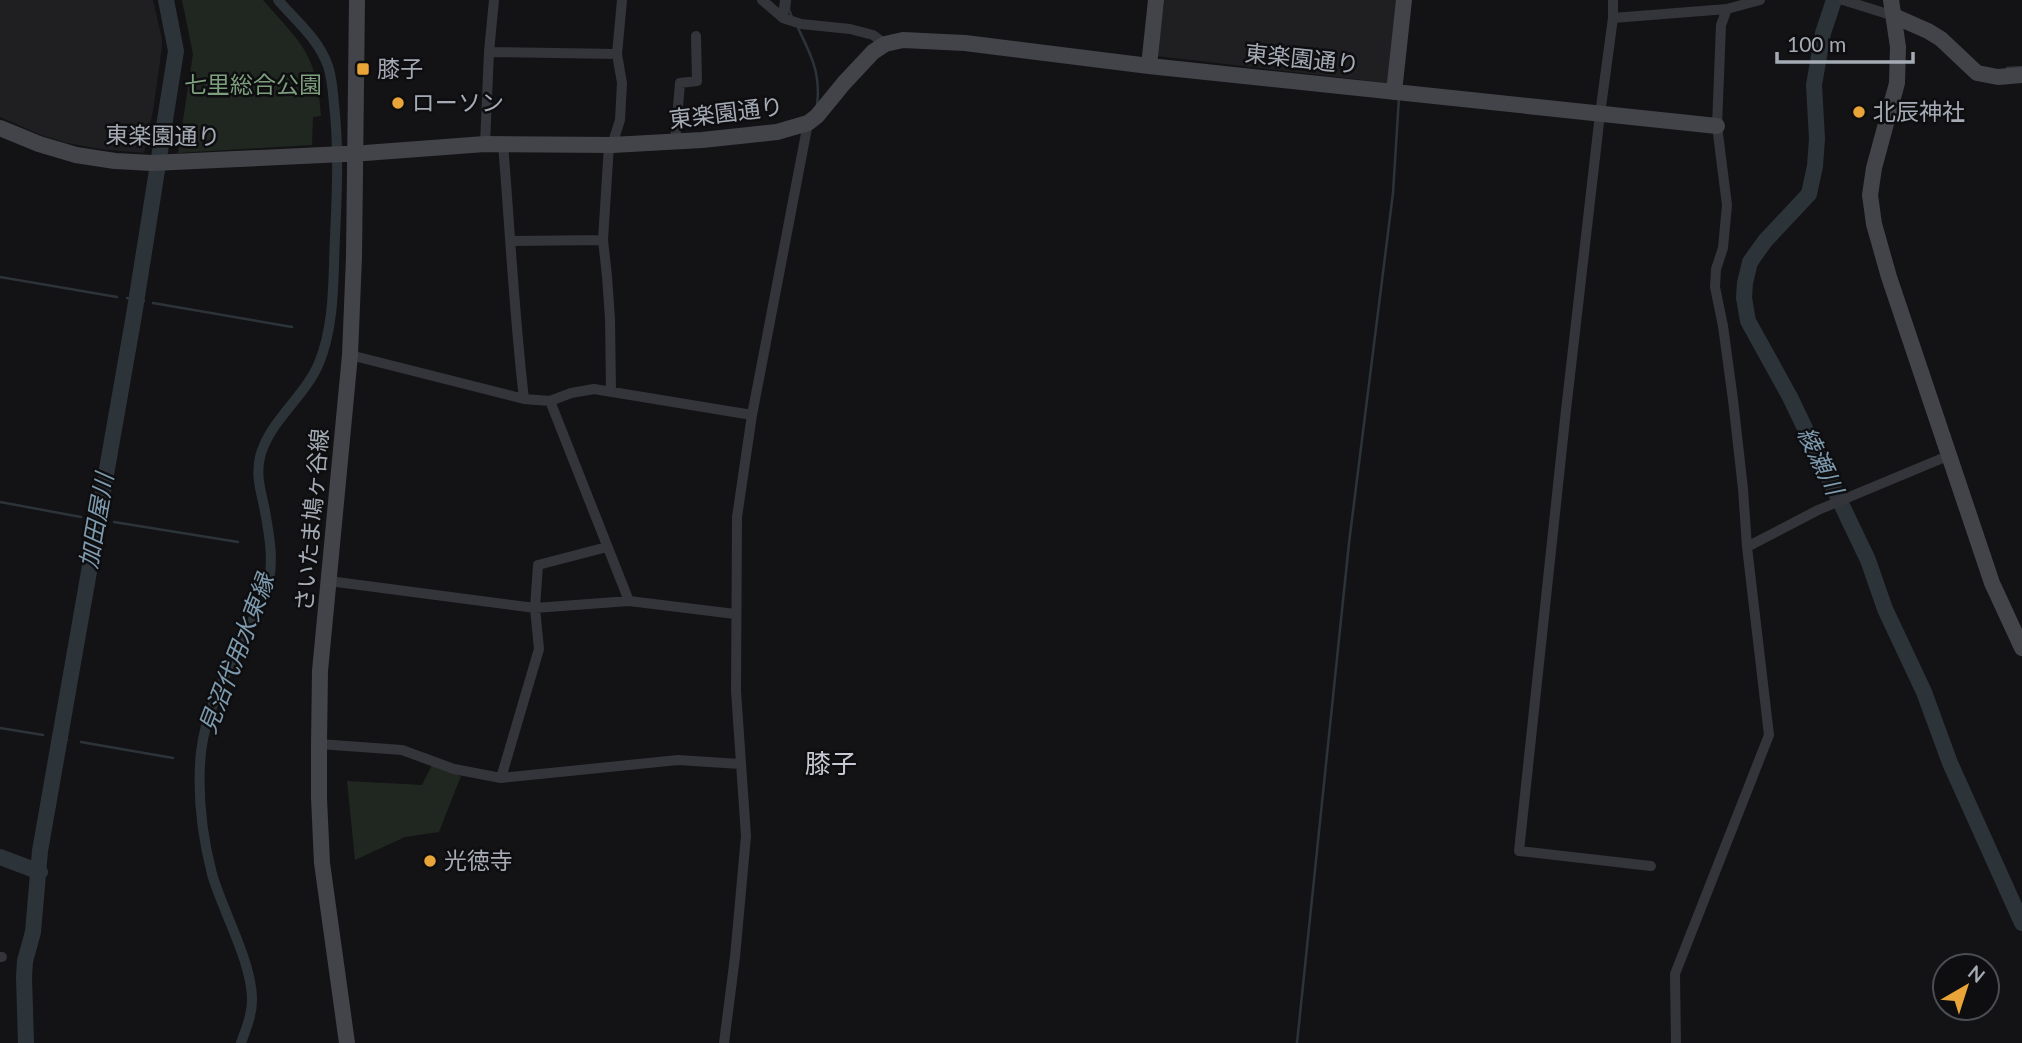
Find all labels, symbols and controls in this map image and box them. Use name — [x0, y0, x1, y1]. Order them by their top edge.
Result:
scale bar — [1777, 21, 1913, 65]
text: 100 m — [1787, 31, 1846, 56]
street label: 東楽園通り — [1243, 38, 1361, 78]
place label: 膝子 — [377, 54, 423, 82]
marker: 膝子 — [355, 61, 371, 77]
park label: 七里総合公園 — [184, 70, 322, 98]
place label: ローソン — [412, 88, 504, 116]
street label: 東楽園通り — [667, 91, 785, 133]
marker: ローソン — [390, 95, 406, 111]
place label: 北辰神社 — [1873, 97, 1965, 125]
marker: 北辰神社 — [1851, 104, 1867, 120]
street label: 東楽園通り — [105, 120, 221, 150]
water label: 綾瀬川 — [1793, 422, 1851, 502]
street label: さいたま鳩ヶ谷線 — [289, 427, 333, 612]
water label: 加田屋川 — [73, 468, 119, 571]
water label: 見沼代用水東縁 — [192, 567, 280, 737]
district label: 膝子 — [805, 747, 857, 779]
place label: 光徳寺 — [444, 846, 513, 874]
marker: 光徳寺 — [422, 853, 438, 869]
north arrow — [1931, 952, 2001, 1022]
text: N — [1964, 960, 1990, 987]

